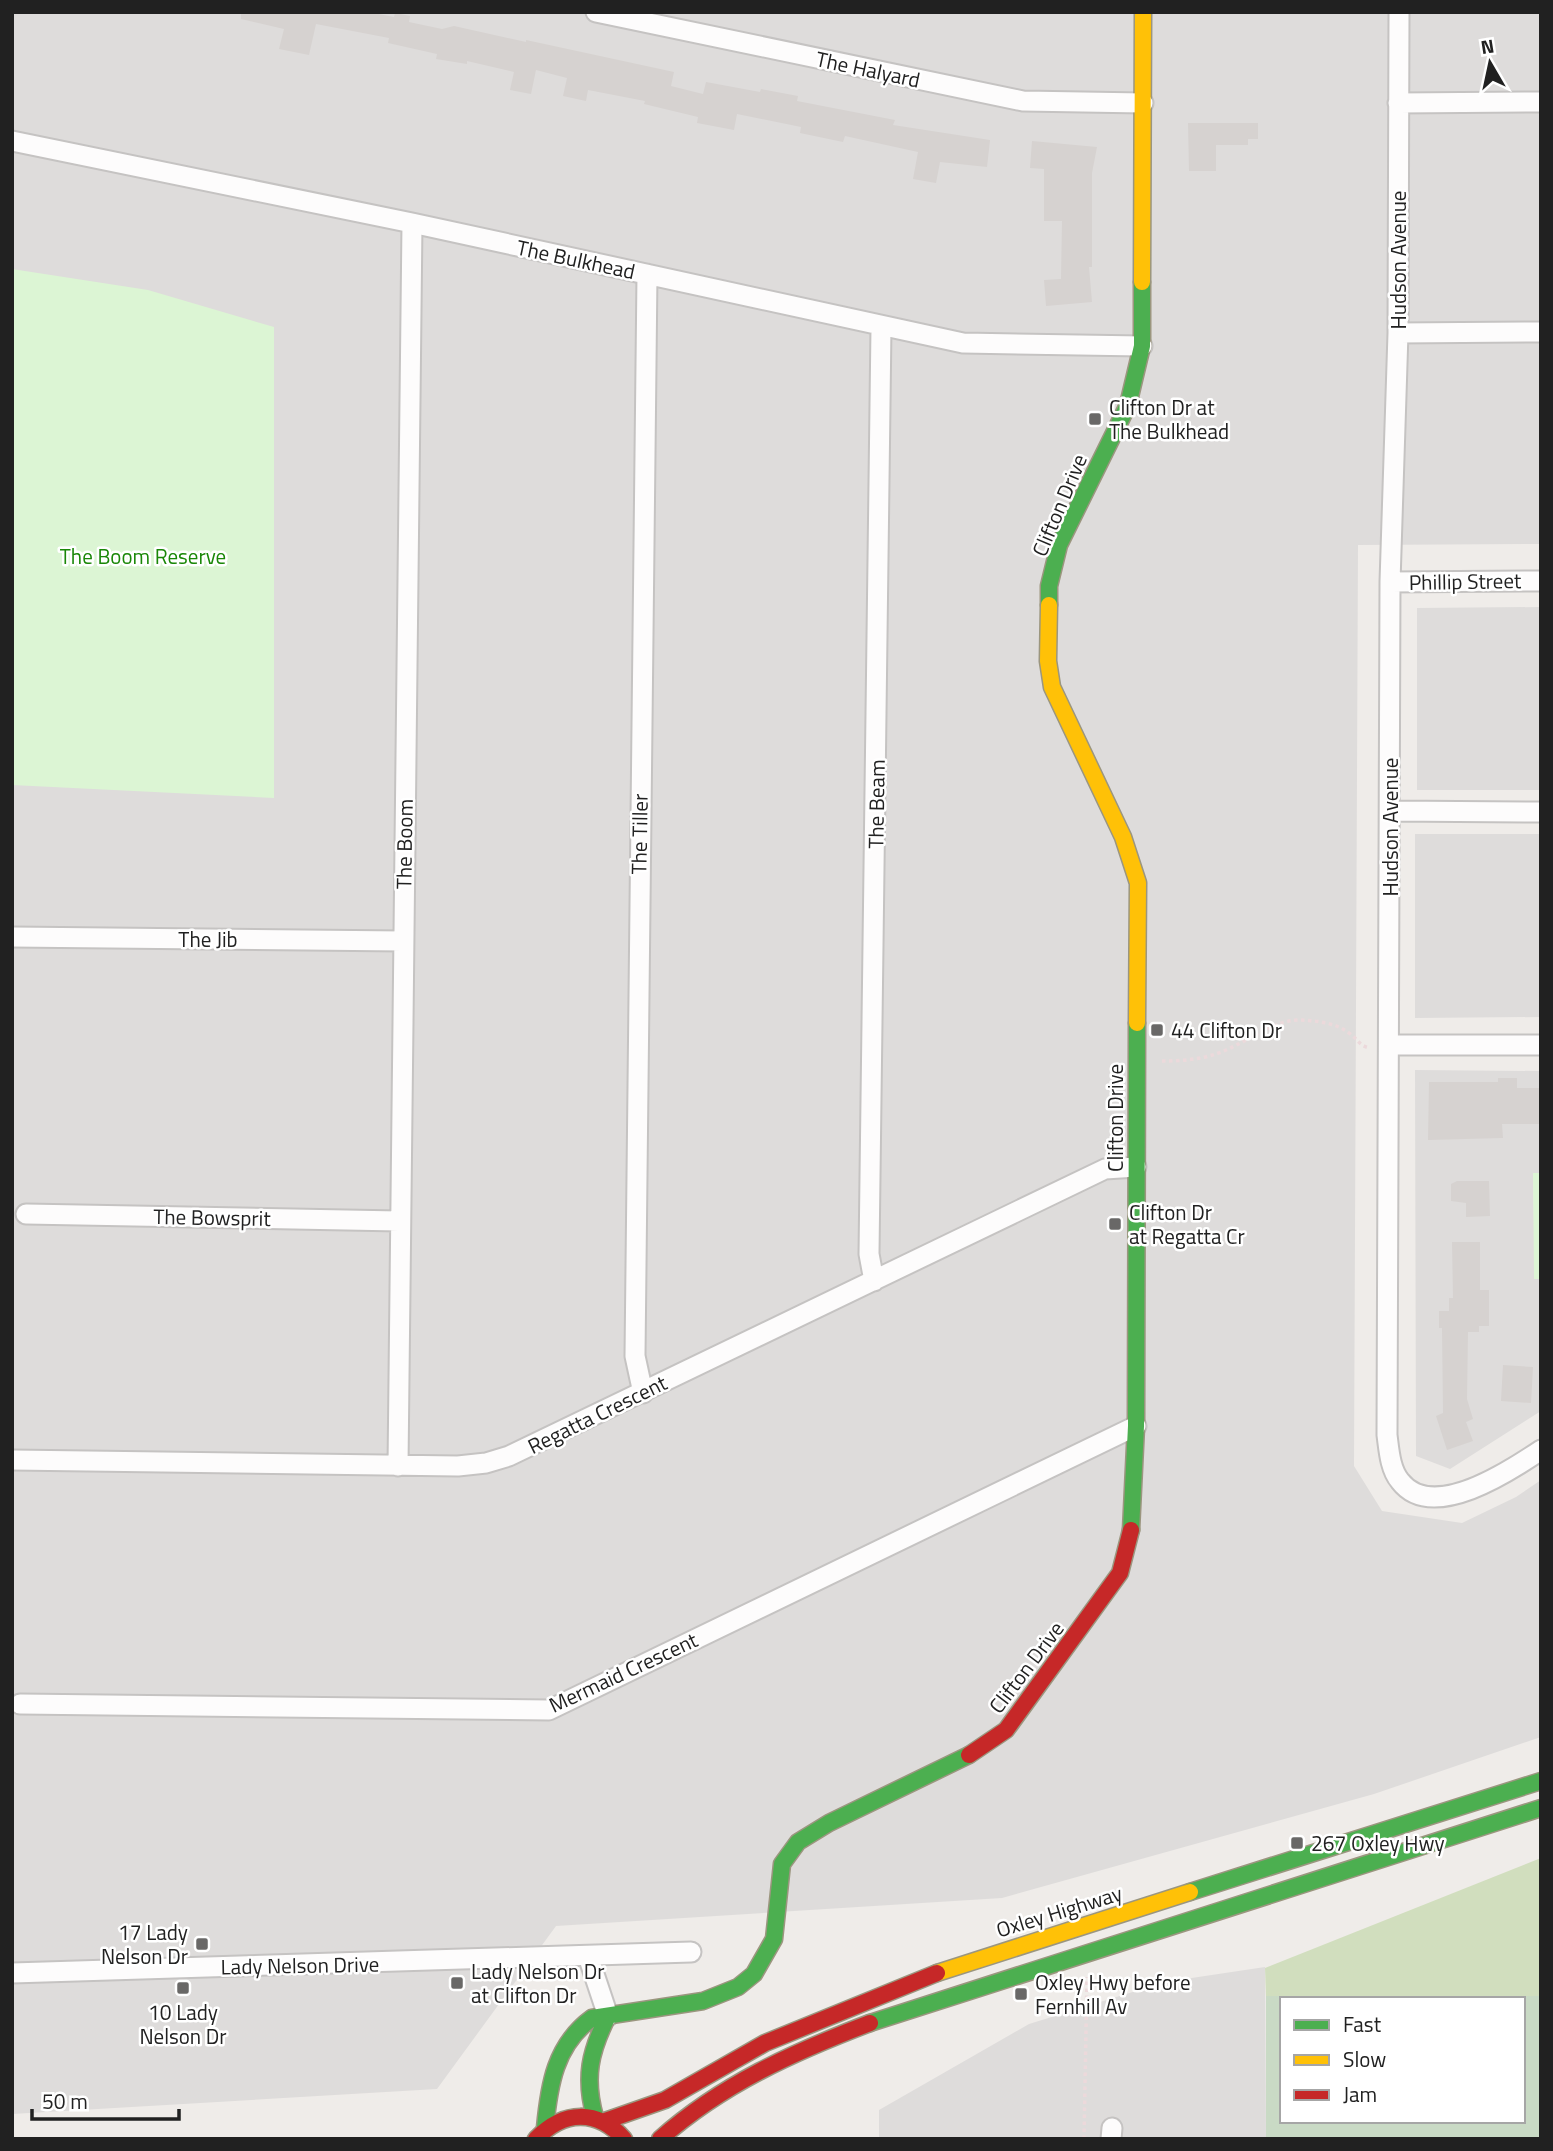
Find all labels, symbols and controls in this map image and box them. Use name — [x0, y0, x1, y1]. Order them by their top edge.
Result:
north arrow — [1455, 28, 1525, 98]
text: N — [1478, 30, 1496, 61]
street label: The Halyard — [813, 42, 923, 96]
street label: Hudson Avenue — [1382, 191, 1414, 329]
street label: The Bulkhead — [514, 231, 638, 287]
place label: Clifton Dr at The Bulkhead — [1109, 391, 1229, 447]
marker: Clifton Dr at The Bulkhead — [1087, 411, 1103, 427]
street label: Clifton Drive — [1023, 449, 1095, 561]
park label: The Boom Reserve — [60, 540, 226, 572]
street label: Phillip Street — [1408, 564, 1522, 598]
street label: Hudson Avenue — [1374, 758, 1406, 896]
street label: The Beam — [859, 759, 893, 849]
street label: The Tiller — [622, 793, 656, 875]
street label: The Boom — [387, 799, 421, 889]
street label: The Jib — [178, 923, 238, 955]
place label: 44 Clifton Dr — [1171, 1014, 1282, 1046]
marker: 44 Clifton Dr — [1149, 1022, 1165, 1038]
street label: Clifton Drive — [1099, 1064, 1131, 1172]
place label: Clifton Dr at Regatta Cr — [1129, 1196, 1245, 1252]
street label: The Bowsprit — [153, 1200, 272, 1234]
marker: Clifton Dr at Regatta Cr — [1107, 1216, 1123, 1232]
street label: Regatta Crescent — [522, 1366, 673, 1462]
street label: Clifton Drive — [981, 1614, 1071, 1720]
street label: Mermaid Crescent — [543, 1623, 703, 1720]
place label: 267 Oxley Hwy — [1311, 1827, 1445, 1859]
marker: 267 Oxley Hwy — [1289, 1835, 1305, 1851]
street label: Oxley Highway — [992, 1877, 1126, 1945]
place label: 17 Lady Nelson Dr — [101, 1916, 188, 1972]
marker: 17 Lady Nelson Dr — [194, 1936, 210, 1952]
street label: Lady Nelson Drive — [220, 1948, 380, 1982]
place label: Lady Nelson Dr at Clifton Dr — [471, 1955, 605, 2011]
place label: Oxley Hwy before Fernhill Av — [1035, 1966, 1190, 2022]
marker: Lady Nelson Dr at Clifton Dr — [449, 1975, 465, 1991]
marker: 10 Lady Nelson Dr — [175, 1980, 191, 1996]
marker: Oxley Hwy before Fernhill Av — [1013, 1986, 1029, 2002]
place label: 10 Lady Nelson Dr — [139, 1996, 227, 2052]
legend — [1280, 1997, 1525, 2123]
text: Fast — [1343, 2008, 1382, 2040]
text: Slow — [1343, 2043, 1386, 2075]
scale bar — [32, 2078, 178, 2122]
text: Jam — [1343, 2078, 1377, 2110]
text: 50 m — [42, 2085, 88, 2117]

